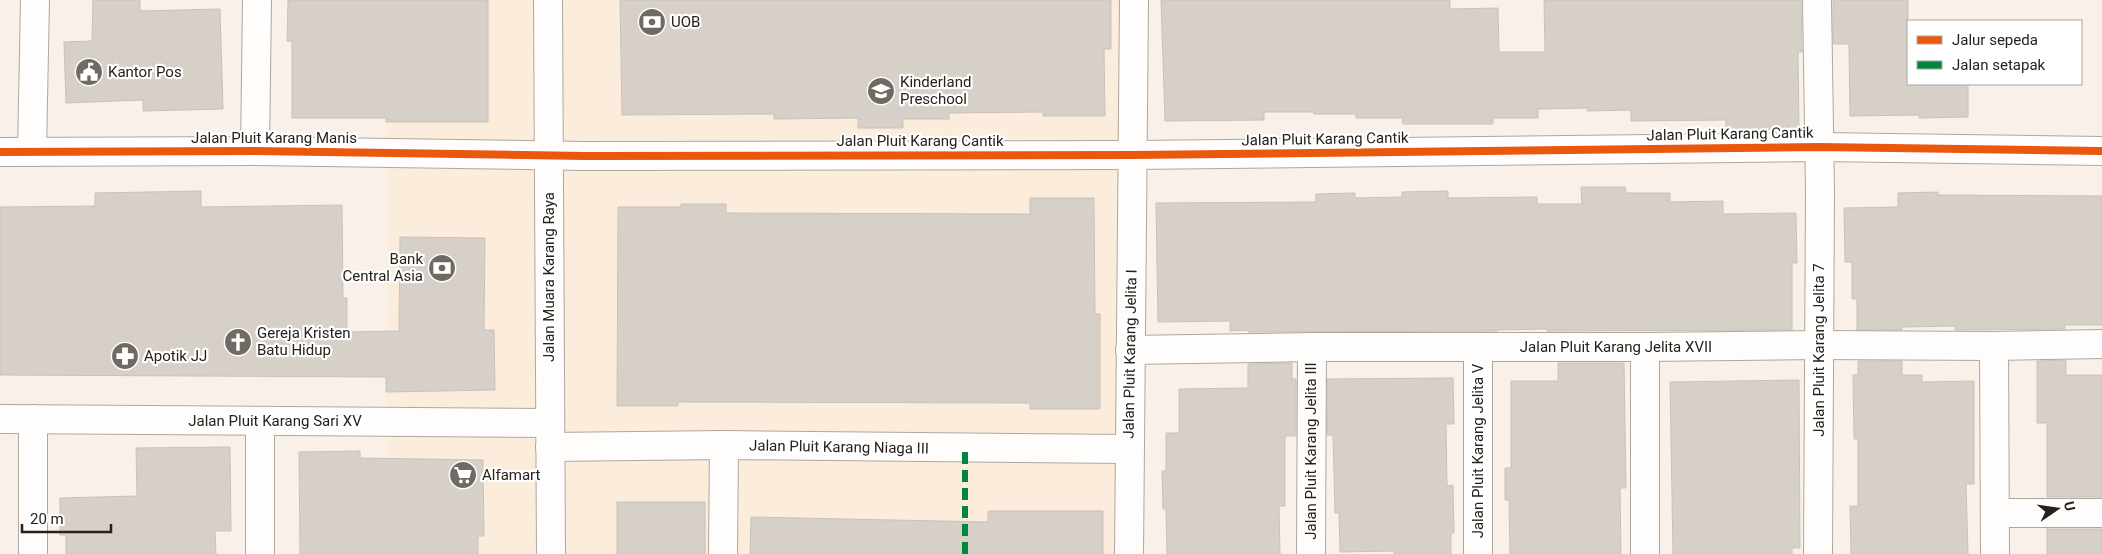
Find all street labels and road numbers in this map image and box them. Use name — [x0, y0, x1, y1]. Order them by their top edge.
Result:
street label: Jalan Pluit Karang Cantik — [1646, 124, 1814, 144]
street label: Jalan Pluit Karang Manis — [191, 129, 357, 147]
street label: Jalan Pluit Karang Cantik — [1241, 129, 1409, 149]
street label: Jalan Pluit Karang Cantik — [836, 132, 1004, 150]
street label: Jalan Muara Karang Raya — [540, 192, 558, 362]
street label: Jalan Pluit Karang Jelita 7 — [1810, 263, 1828, 437]
street label: Jalan Pluit Karang Jelita I — [1120, 269, 1140, 439]
street label: Jalan Pluit Karang Jelita XVII — [1520, 338, 1712, 356]
street label: Jalan Pluit Karang Jelita III — [1302, 362, 1320, 540]
street label: Jalan Pluit Karang Jelita V — [1469, 363, 1487, 538]
street label: Jalan Pluit Karang Sari XV — [188, 412, 362, 430]
street label: Jalan Pluit Karang Niaga III — [749, 436, 929, 458]

